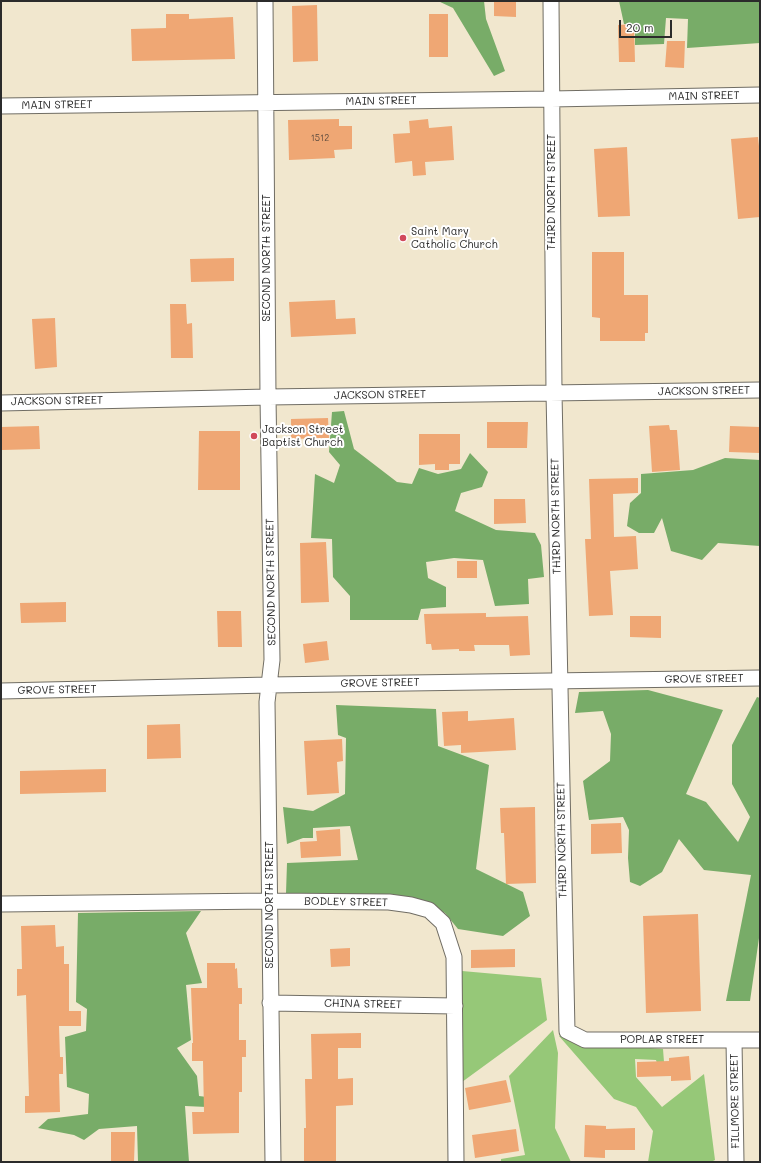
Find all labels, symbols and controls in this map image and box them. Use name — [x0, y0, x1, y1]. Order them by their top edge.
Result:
scale bar — [621, 12, 674, 38]
text: 20 m — [626, 19, 654, 35]
street label: MAIN STREET — [668, 89, 740, 103]
street label: MAIN STREET — [345, 94, 417, 108]
street label: MAIN STREET — [21, 98, 93, 112]
house number: 1512 — [311, 133, 329, 143]
street label: THIRD NORTH STREET — [545, 134, 559, 250]
street label: SECOND NORTH STREET — [260, 194, 274, 322]
place label: Saint Mary Catholic Church — [411, 225, 498, 251]
marker: Saint Mary Catholic Church — [398, 233, 408, 243]
street label: JACKSON STREET — [658, 384, 750, 398]
street label: JACKSON STREET — [334, 388, 426, 402]
street label: JACKSON STREET — [11, 394, 103, 408]
place label: Jackson Street Baptist Church — [262, 423, 344, 449]
marker: Jackson Street Baptist Church — [249, 431, 259, 441]
street label: THIRD NORTH STREET — [548, 458, 564, 574]
street label: SECOND NORTH STREET — [263, 518, 279, 646]
street label: GROVE STREET — [664, 672, 744, 686]
street label: GROVE STREET — [340, 676, 420, 690]
street label: GROVE STREET — [17, 683, 97, 697]
street label: THIRD NORTH STREET — [554, 782, 570, 898]
street label: SECOND NORTH STREET — [263, 841, 277, 969]
street label: BODLEY STREET — [304, 895, 388, 909]
street label: CHINA STREET — [324, 997, 402, 1011]
street label: POPLAR STREET — [620, 1033, 704, 1047]
street label: FILLMORE STREET — [728, 1053, 742, 1149]

